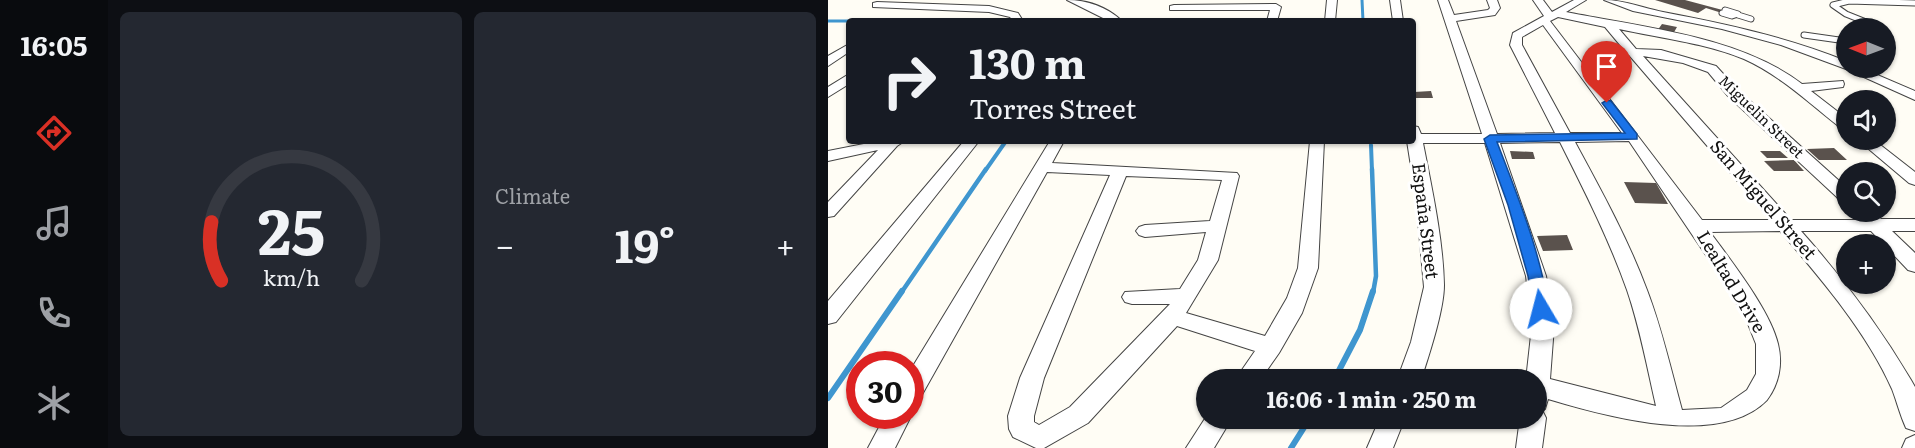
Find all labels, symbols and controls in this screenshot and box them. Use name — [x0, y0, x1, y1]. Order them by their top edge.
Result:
north arrow — [1836, 18, 1896, 78]
map controls — [1836, 18, 1896, 294]
text: 16:05 — [20, 24, 88, 64]
text: 130 m — [969, 30, 1086, 92]
pin — [1581, 41, 1632, 103]
icon: right — [870, 42, 948, 120]
icon: arrive — [1590, 50, 1623, 83]
street label: Miguelin Street — [1714, 69, 1810, 163]
text: Torres Street — [969, 87, 1136, 127]
button: sound — [1836, 90, 1896, 150]
icon: directions — [33, 112, 75, 154]
street label: San Miguel Street — [1704, 133, 1824, 265]
street label: España Street — [1406, 161, 1447, 281]
button: search — [1836, 162, 1896, 222]
text: Climate — [495, 180, 570, 210]
text: 25 — [257, 182, 325, 274]
icon: music — [33, 202, 75, 244]
text: 19° — [615, 210, 675, 277]
text: − — [495, 219, 514, 268]
text: + — [776, 219, 795, 268]
street label: Lealtad Drive — [1691, 225, 1773, 337]
button: + — [1836, 234, 1896, 294]
text: km/h — [262, 261, 320, 293]
position arrow — [1509, 277, 1573, 341]
icon: phone — [33, 292, 75, 334]
speed limit sign: 30 — [846, 351, 924, 429]
icon: climate — [33, 382, 75, 424]
text: 16:06 · 1 min · 250 m — [1266, 382, 1477, 415]

